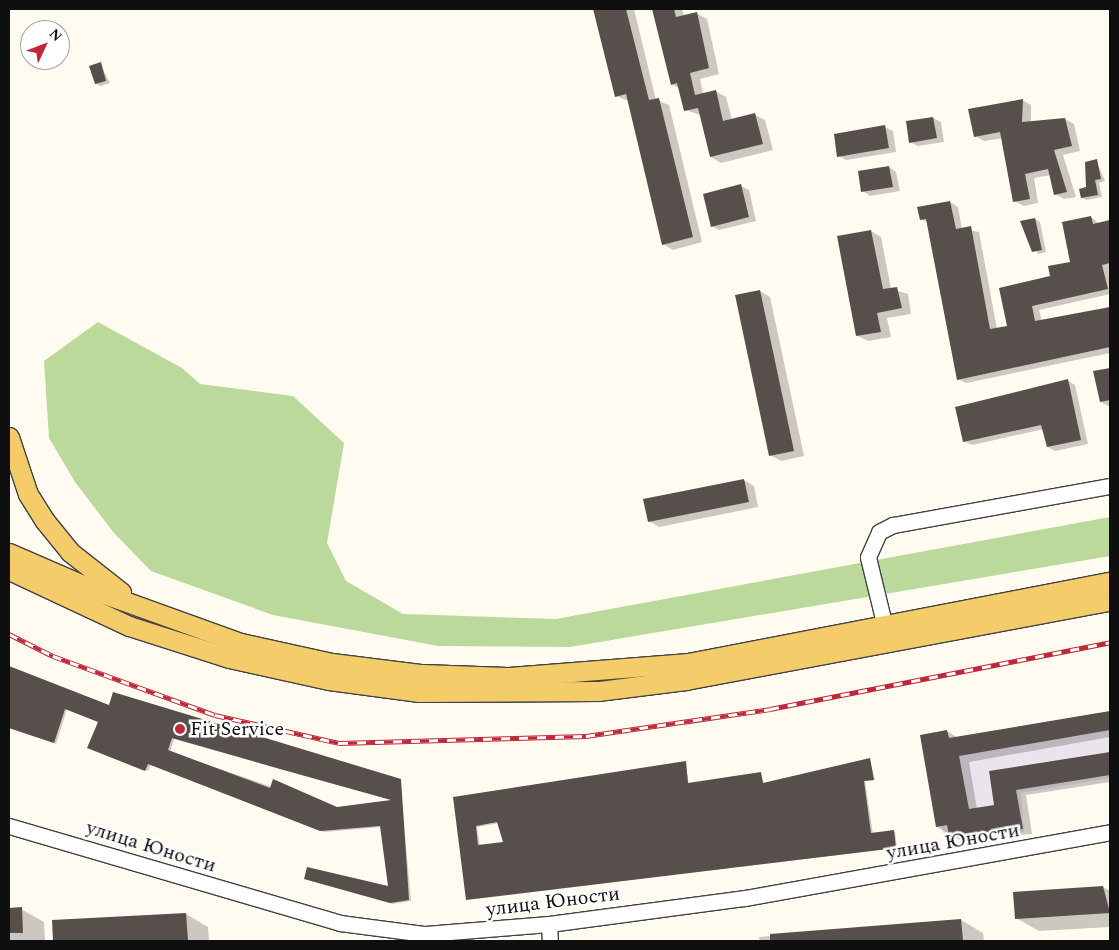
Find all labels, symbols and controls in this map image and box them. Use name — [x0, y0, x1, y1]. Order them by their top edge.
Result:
north arrow — [20, 20, 70, 70]
text: N — [44, 24, 67, 46]
place label: Fit Service — [190, 717, 284, 741]
marker: Fit Service — [174, 723, 186, 735]
street label: улица Юности — [83, 816, 219, 878]
street label: улица Юности — [885, 819, 1021, 865]
street label: улица Юности — [485, 882, 621, 922]

